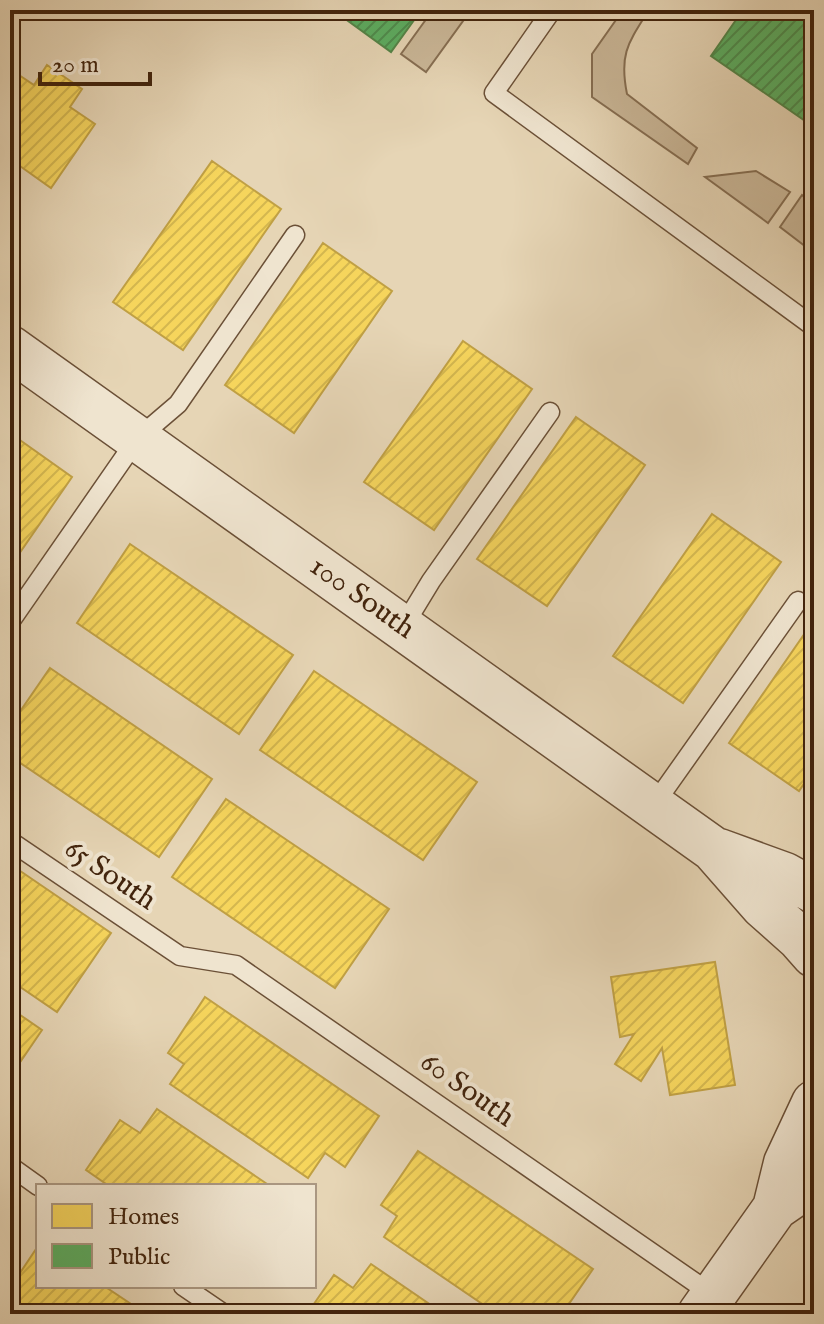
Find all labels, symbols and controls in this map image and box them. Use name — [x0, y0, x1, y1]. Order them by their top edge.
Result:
scale bar — [40, 36, 150, 86]
text: 20 m — [52, 50, 99, 81]
street label: 100 South — [302, 548, 422, 648]
street label: 65 South — [57, 830, 163, 920]
street label: 60 South — [412, 1044, 522, 1136]
legend — [36, 1184, 316, 1288]
text: Homes — [108, 1202, 179, 1233]
text: Public — [108, 1242, 170, 1273]

